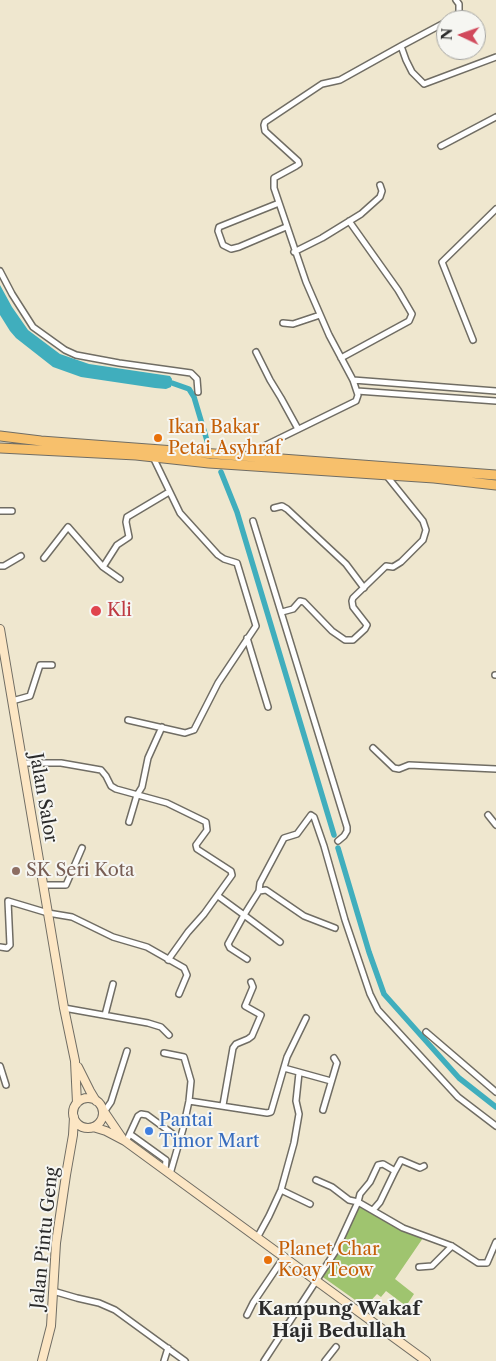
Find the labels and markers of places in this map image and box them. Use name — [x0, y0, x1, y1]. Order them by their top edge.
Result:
place label: Ikan Bakar Petai Asyhraf — [168, 417, 281, 459]
marker: Ikan Bakar Petai Asyhraf — [152, 432, 164, 444]
place label: Kli — [107, 600, 132, 622]
marker: Kli — [89, 604, 103, 618]
place label: SK Seri Kota — [26, 860, 135, 882]
marker: SK Seri Kota — [10, 865, 22, 877]
place label: Pantai Timor Mart — [159, 1110, 259, 1152]
marker: Pantai Timor Mart — [143, 1125, 155, 1137]
place label: Planet Char Koay Teow — [278, 1239, 379, 1282]
marker: Planet Char Koay Teow — [262, 1254, 274, 1266]

